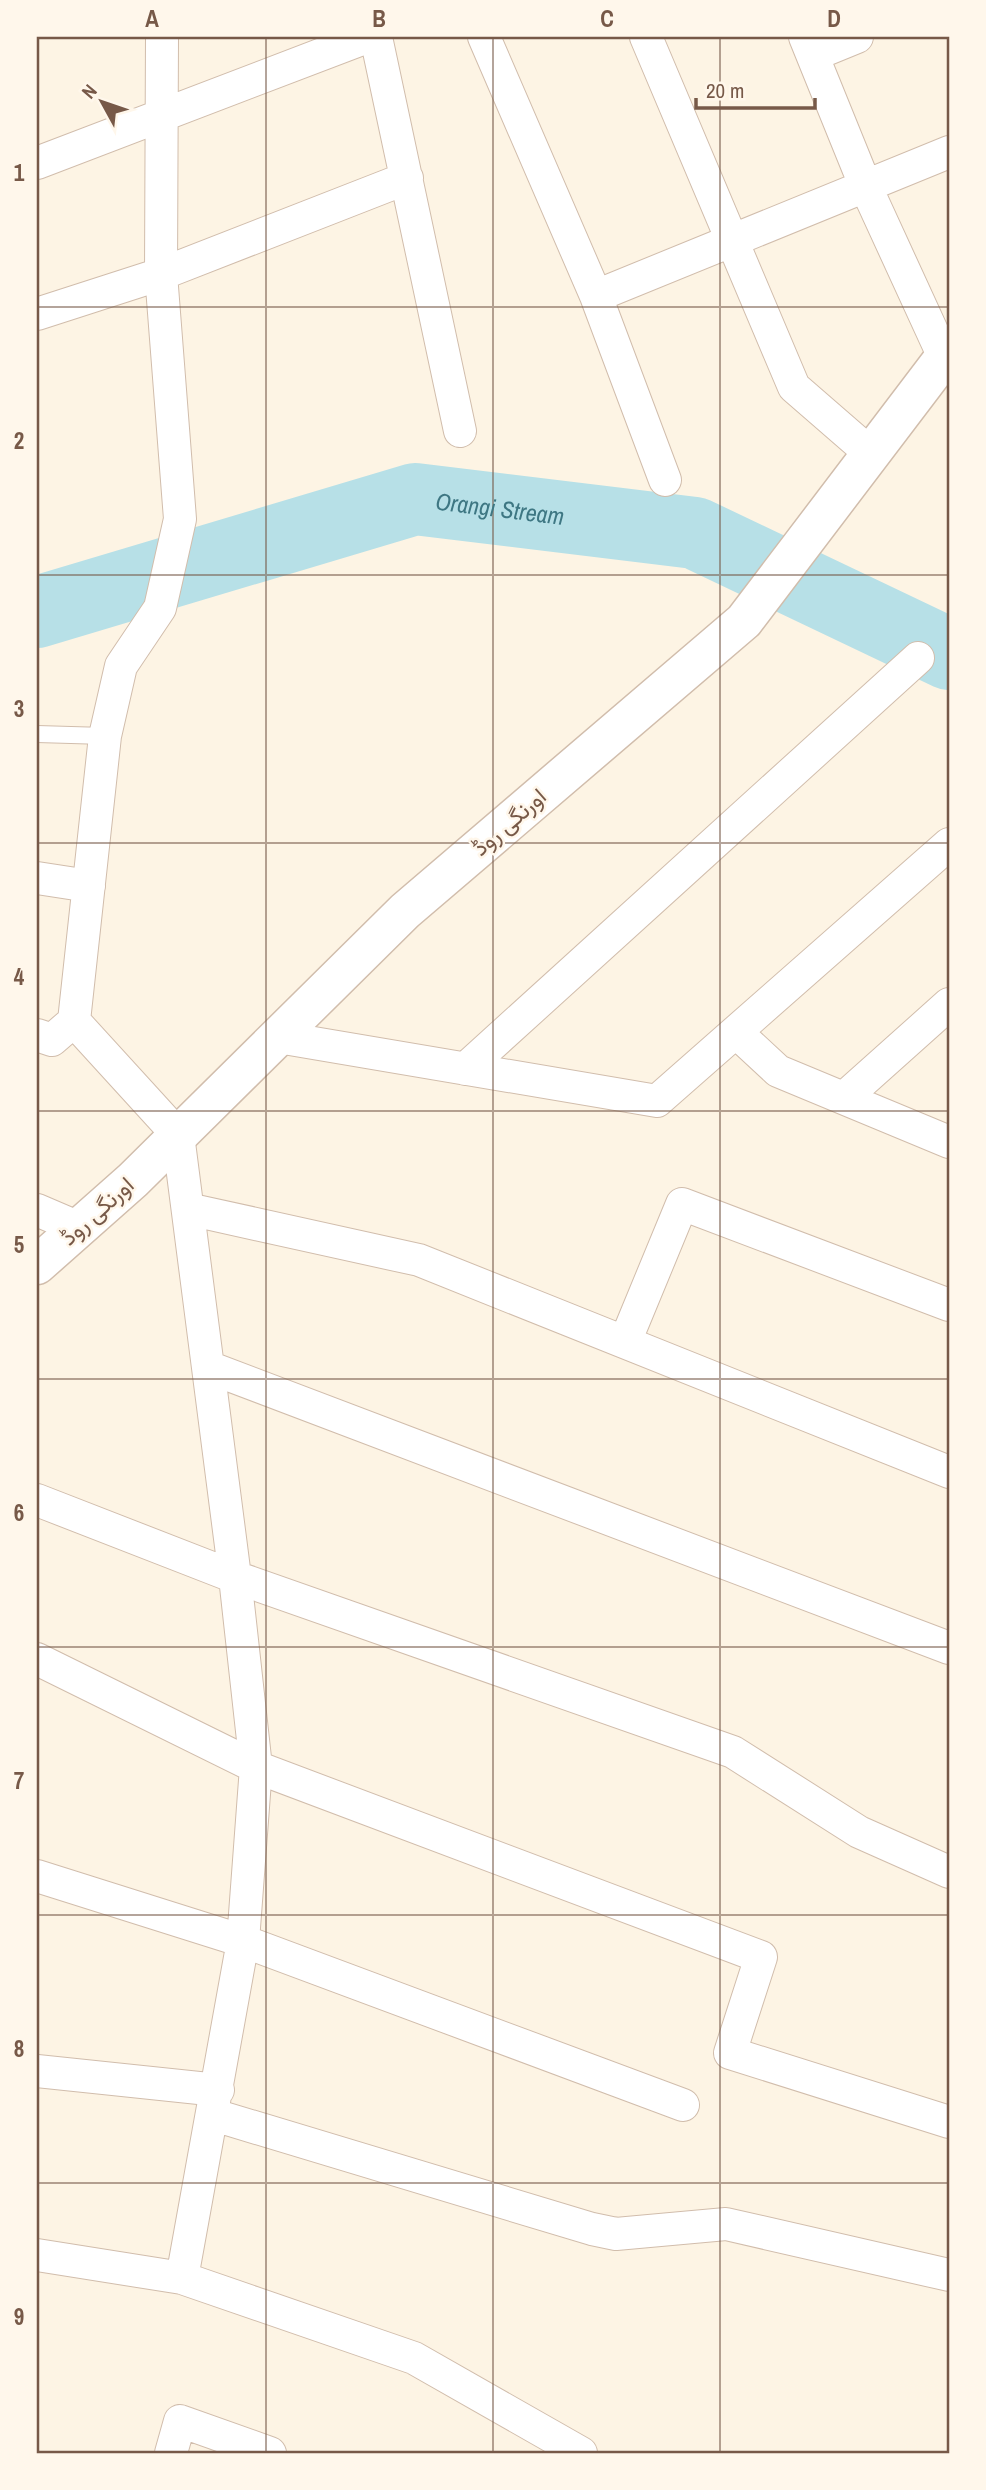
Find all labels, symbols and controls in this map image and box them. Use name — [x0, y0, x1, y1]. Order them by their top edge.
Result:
text: A — [145, 3, 159, 34]
text: B — [372, 3, 386, 34]
text: C — [600, 3, 614, 34]
text: D — [827, 3, 841, 34]
north arrow — [66, 66, 136, 136]
scale bar — [696, 66, 814, 110]
text: 20 m — [706, 76, 744, 105]
text: N — [75, 78, 103, 104]
text: 1 — [14, 157, 25, 188]
text: 2 — [14, 425, 24, 456]
water label: Orangi Stream — [434, 485, 566, 532]
text: 3 — [14, 693, 24, 724]
street label: اورنگی روڈ — [465, 781, 552, 863]
text: 4 — [14, 961, 25, 992]
street label: اورنگی روڈ — [53, 1169, 140, 1252]
text: 5 — [14, 1229, 24, 1260]
text: 6 — [14, 1497, 24, 1528]
text: 7 — [14, 1765, 24, 1796]
text: 8 — [14, 2033, 24, 2064]
text: 9 — [14, 2301, 24, 2332]

